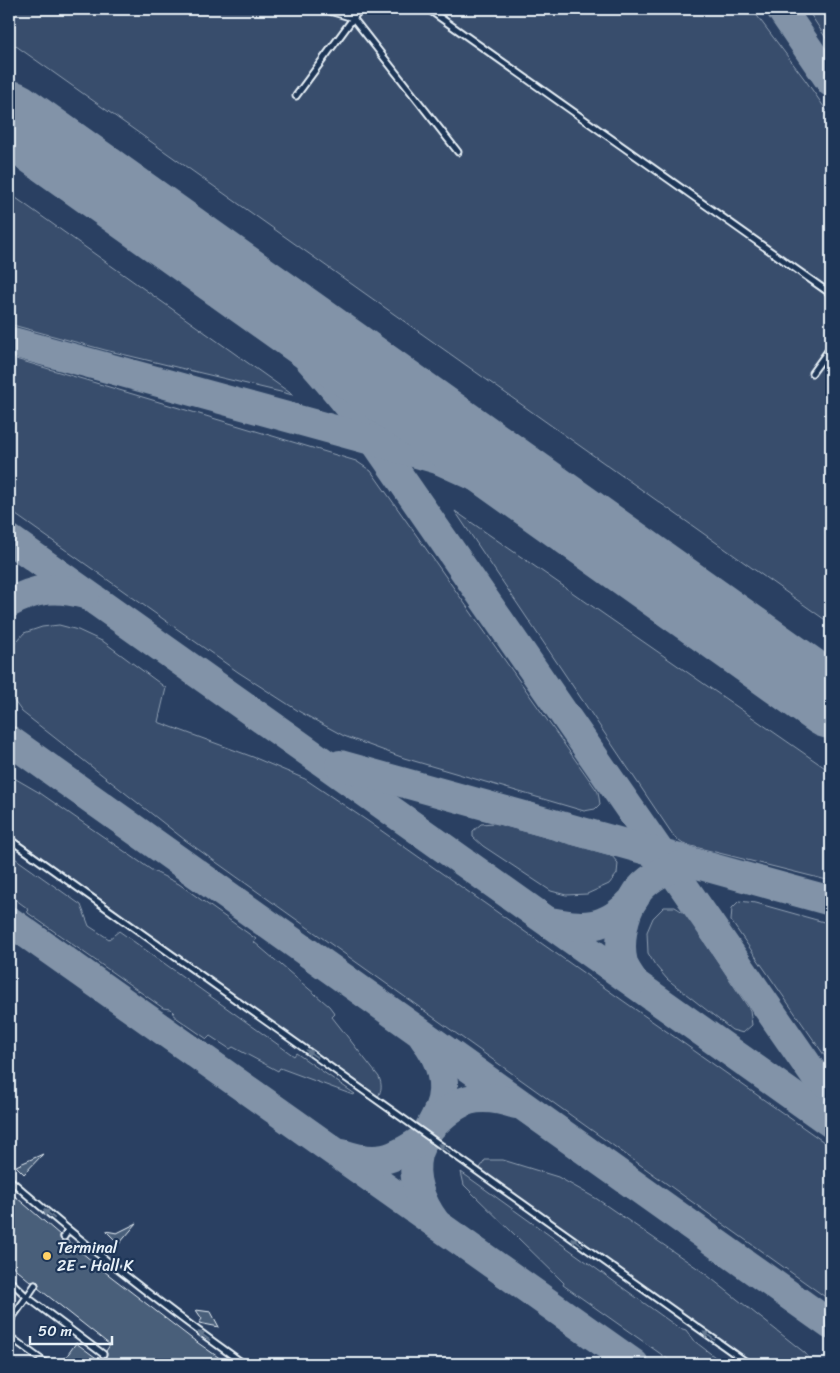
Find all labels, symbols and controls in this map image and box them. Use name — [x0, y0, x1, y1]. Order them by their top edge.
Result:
one-way arrow — [305, 1049, 318, 1059]
one-way arrow — [437, 1143, 451, 1153]
one-way arrow — [42, 1208, 55, 1219]
place label: Terminal 2E - Hall K — [57, 1233, 134, 1280]
one-way arrow — [570, 1237, 583, 1247]
marker: Terminal 2E - Hall K — [41, 1250, 53, 1262]
scale bar — [30, 1313, 112, 1345]
text: 50 m — [38, 1318, 73, 1344]
one-way arrow — [197, 1331, 211, 1341]
one-way arrow — [702, 1331, 716, 1341]

